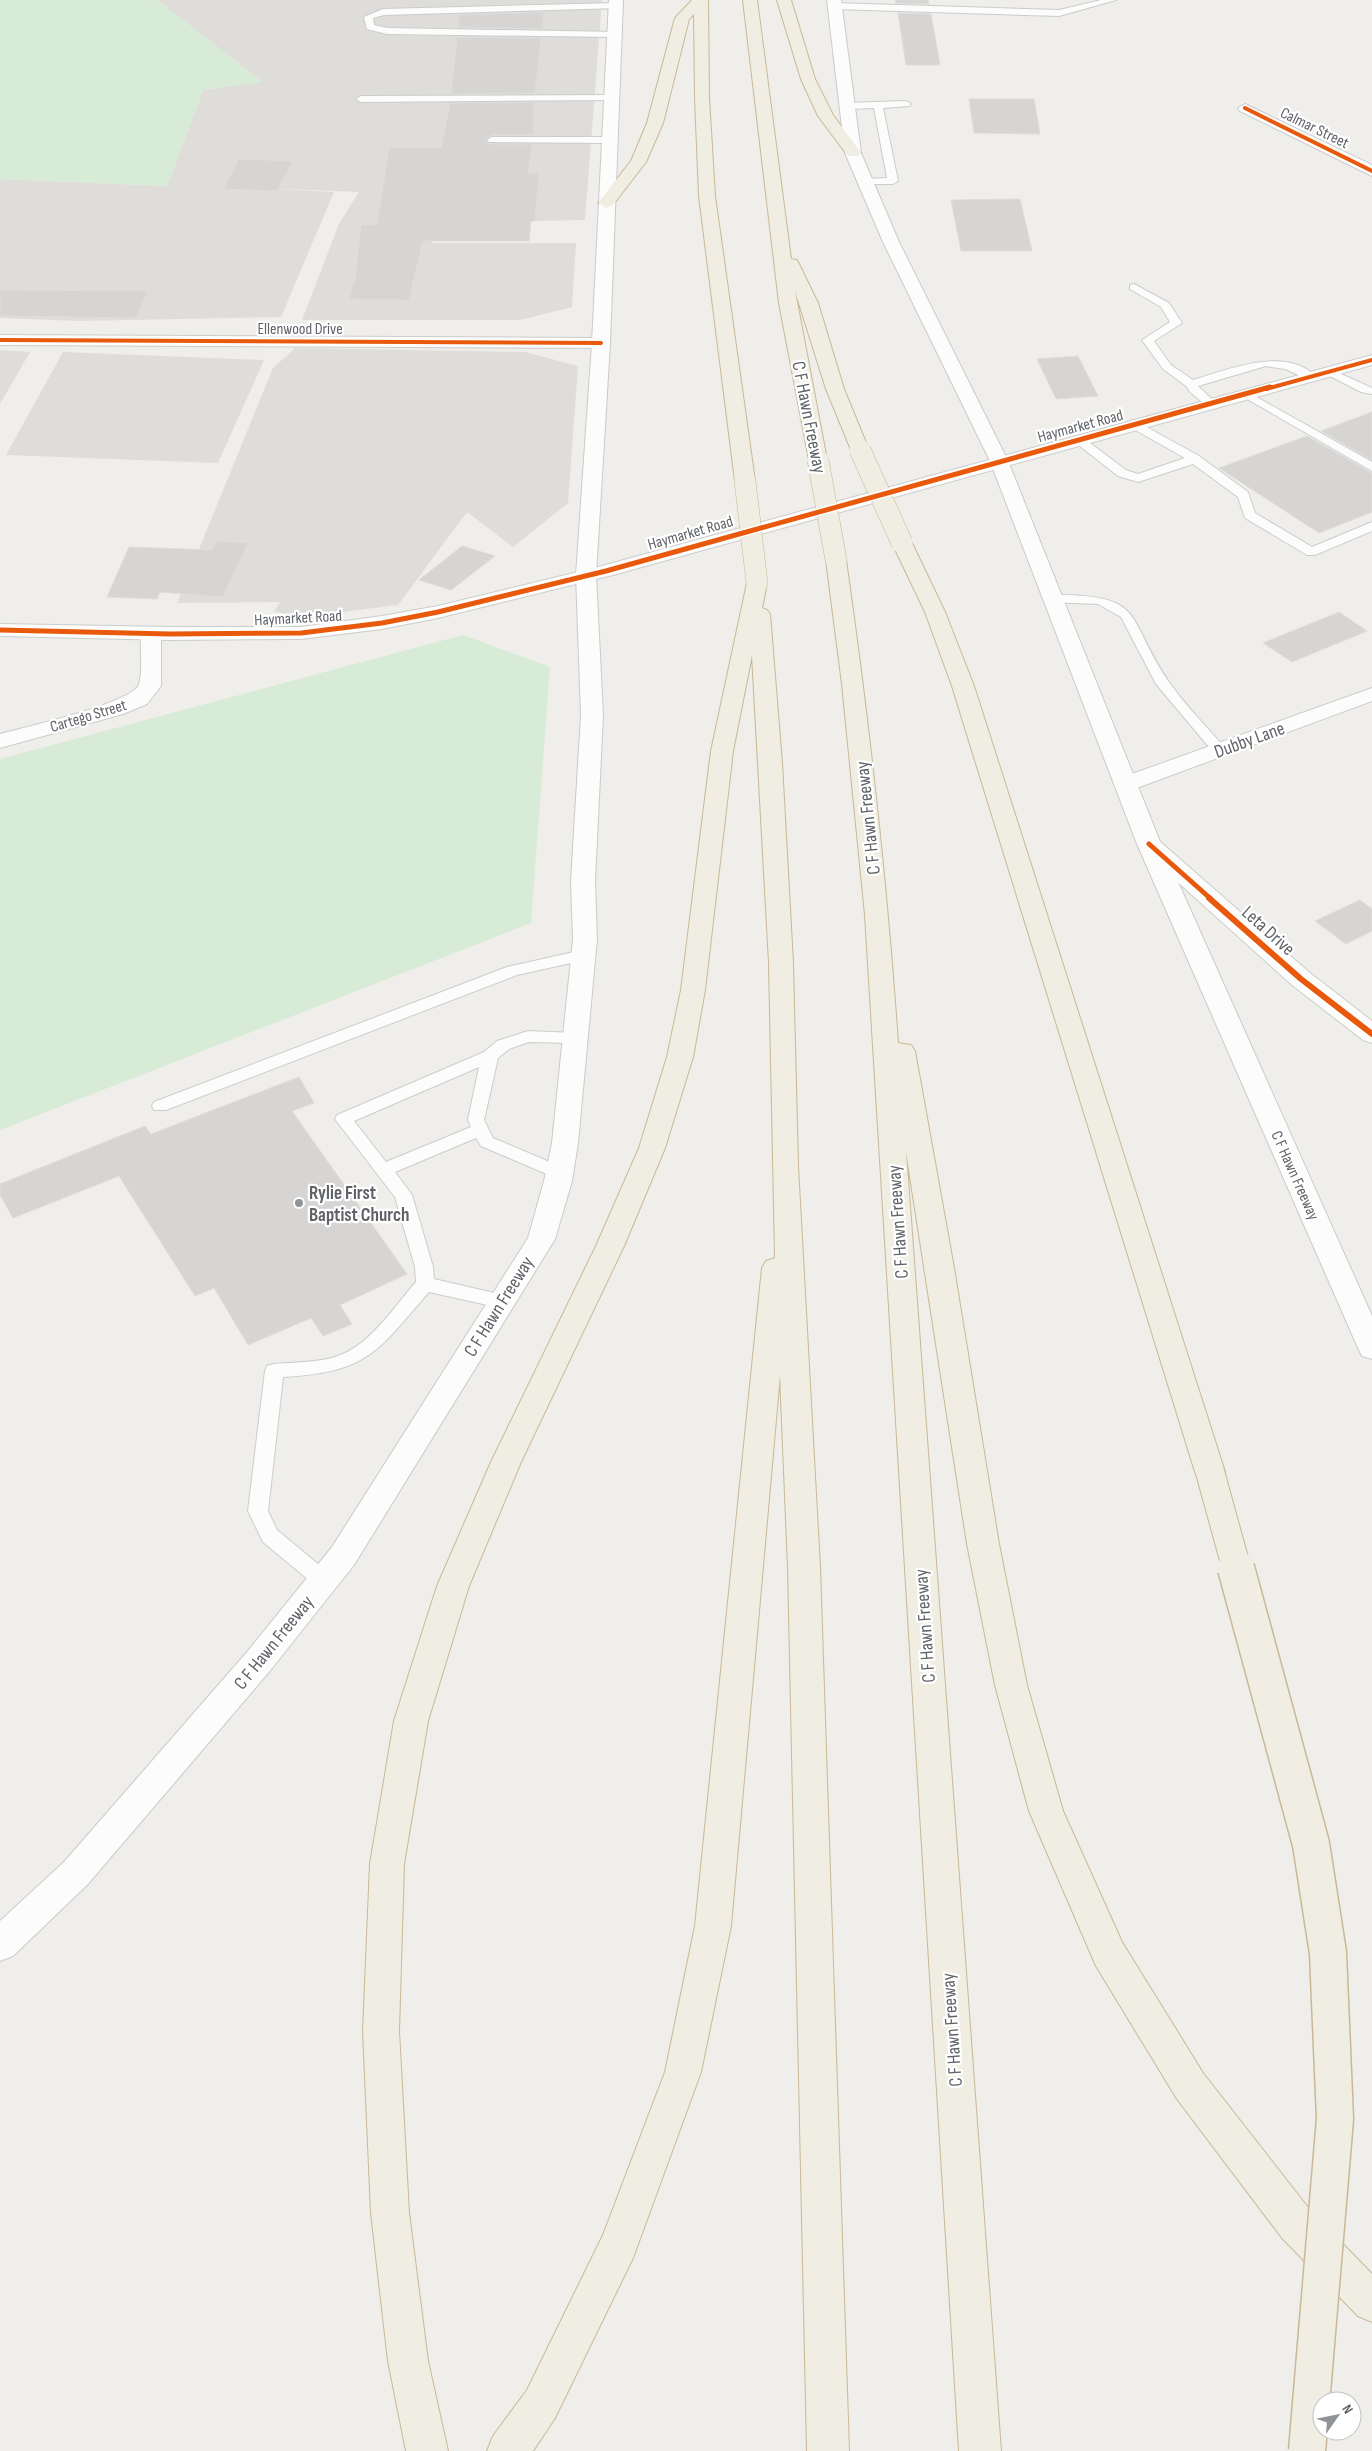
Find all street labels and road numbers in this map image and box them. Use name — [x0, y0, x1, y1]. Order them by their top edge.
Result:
street label: Calmar Street — [1277, 104, 1352, 153]
street label: Ellenwood Drive — [257, 320, 343, 339]
street label: C F Hawn Freeway — [786, 359, 831, 476]
street label: Haymarket Road — [1036, 406, 1125, 447]
street label: Haymarket Road — [646, 512, 735, 555]
street label: Haymarket Road — [254, 607, 342, 630]
street label: Cartego Street — [48, 696, 129, 737]
street label: Dubby Lane — [1211, 717, 1288, 764]
street label: C F Hawn Freeway — [851, 759, 886, 876]
street label: Leta Drive — [1237, 901, 1299, 961]
street label: C F Hawn Freeway — [1266, 1128, 1323, 1223]
street label: C F Hawn Freeway — [883, 1164, 914, 1280]
street label: C F Hawn Freeway — [459, 1252, 540, 1361]
street label: C F Hawn Freeway — [910, 1568, 941, 1684]
street label: C F Hawn Freeway — [229, 1591, 319, 1694]
street label: C F Hawn Freeway — [937, 1972, 968, 2088]

